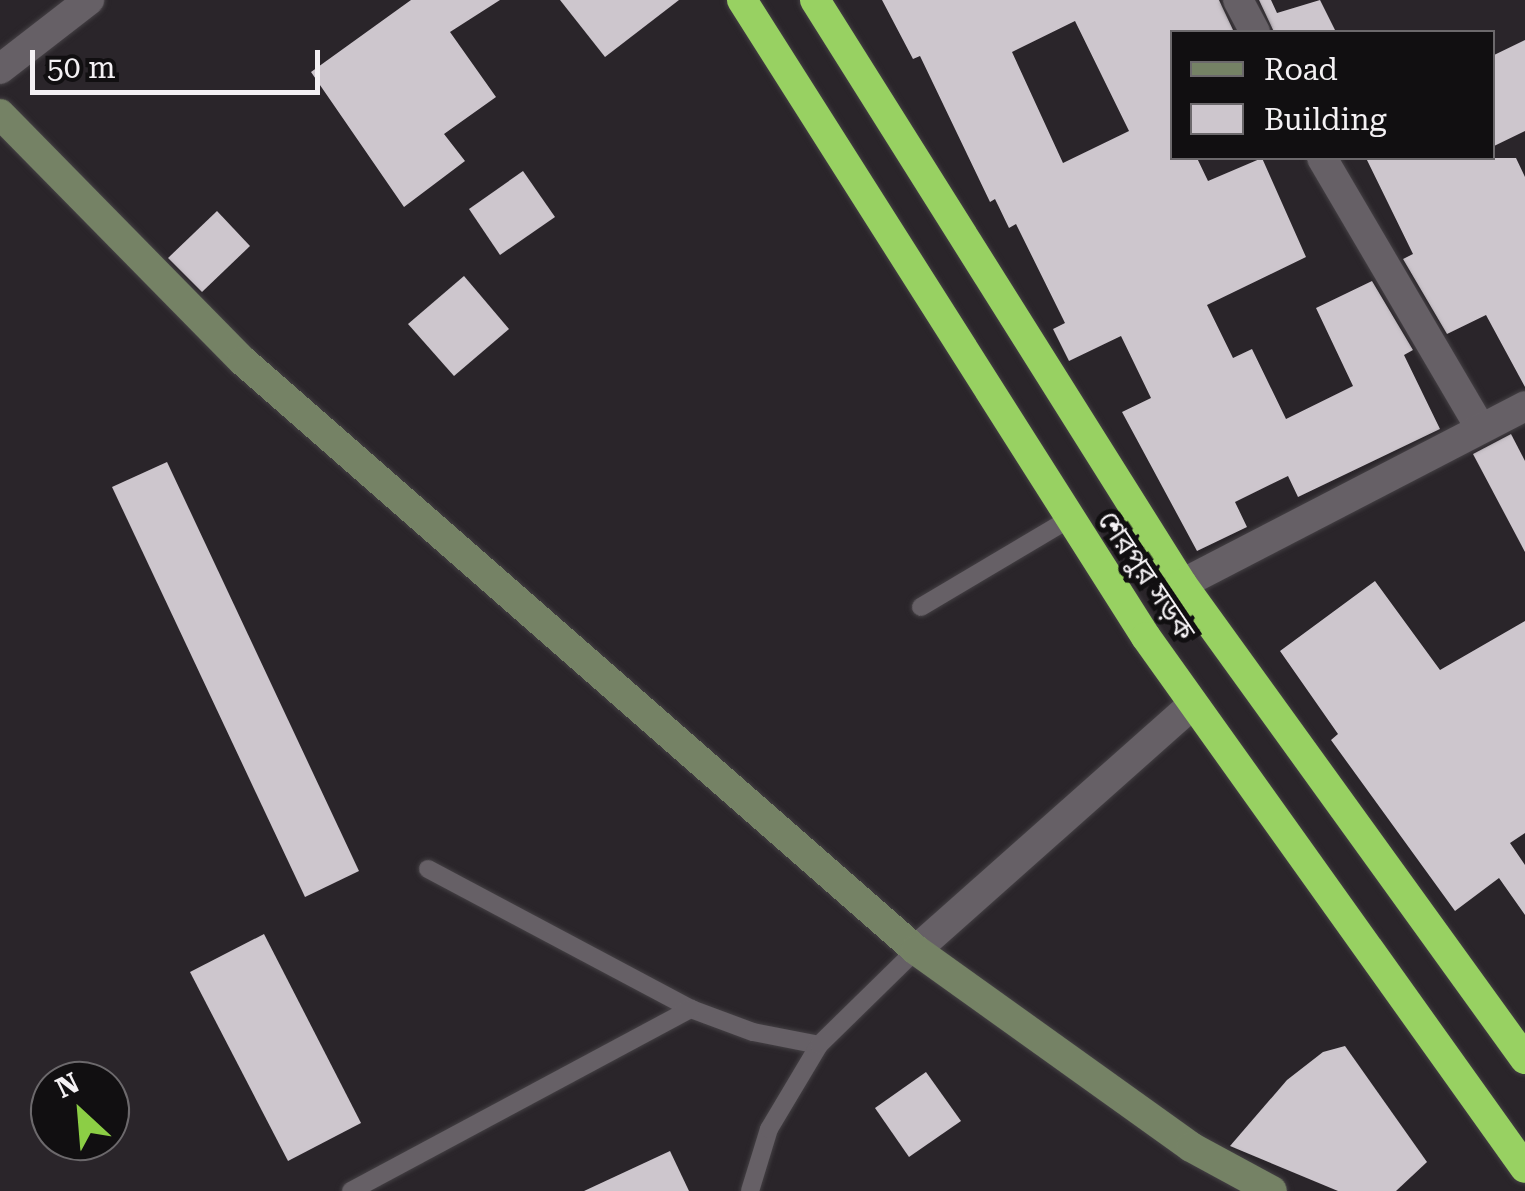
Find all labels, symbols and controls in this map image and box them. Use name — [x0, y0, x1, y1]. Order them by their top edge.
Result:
scale bar — [35, 30, 325, 92]
legend — [1170, 30, 1495, 160]
text: 50 m — [47, 50, 116, 85]
text: Road — [1264, 52, 1338, 87]
text: Building — [1264, 102, 1387, 137]
street label: শেরপুর সড়ক — [1091, 505, 1201, 647]
north arrow — [30, 1061, 130, 1161]
text: N — [51, 1066, 84, 1105]

